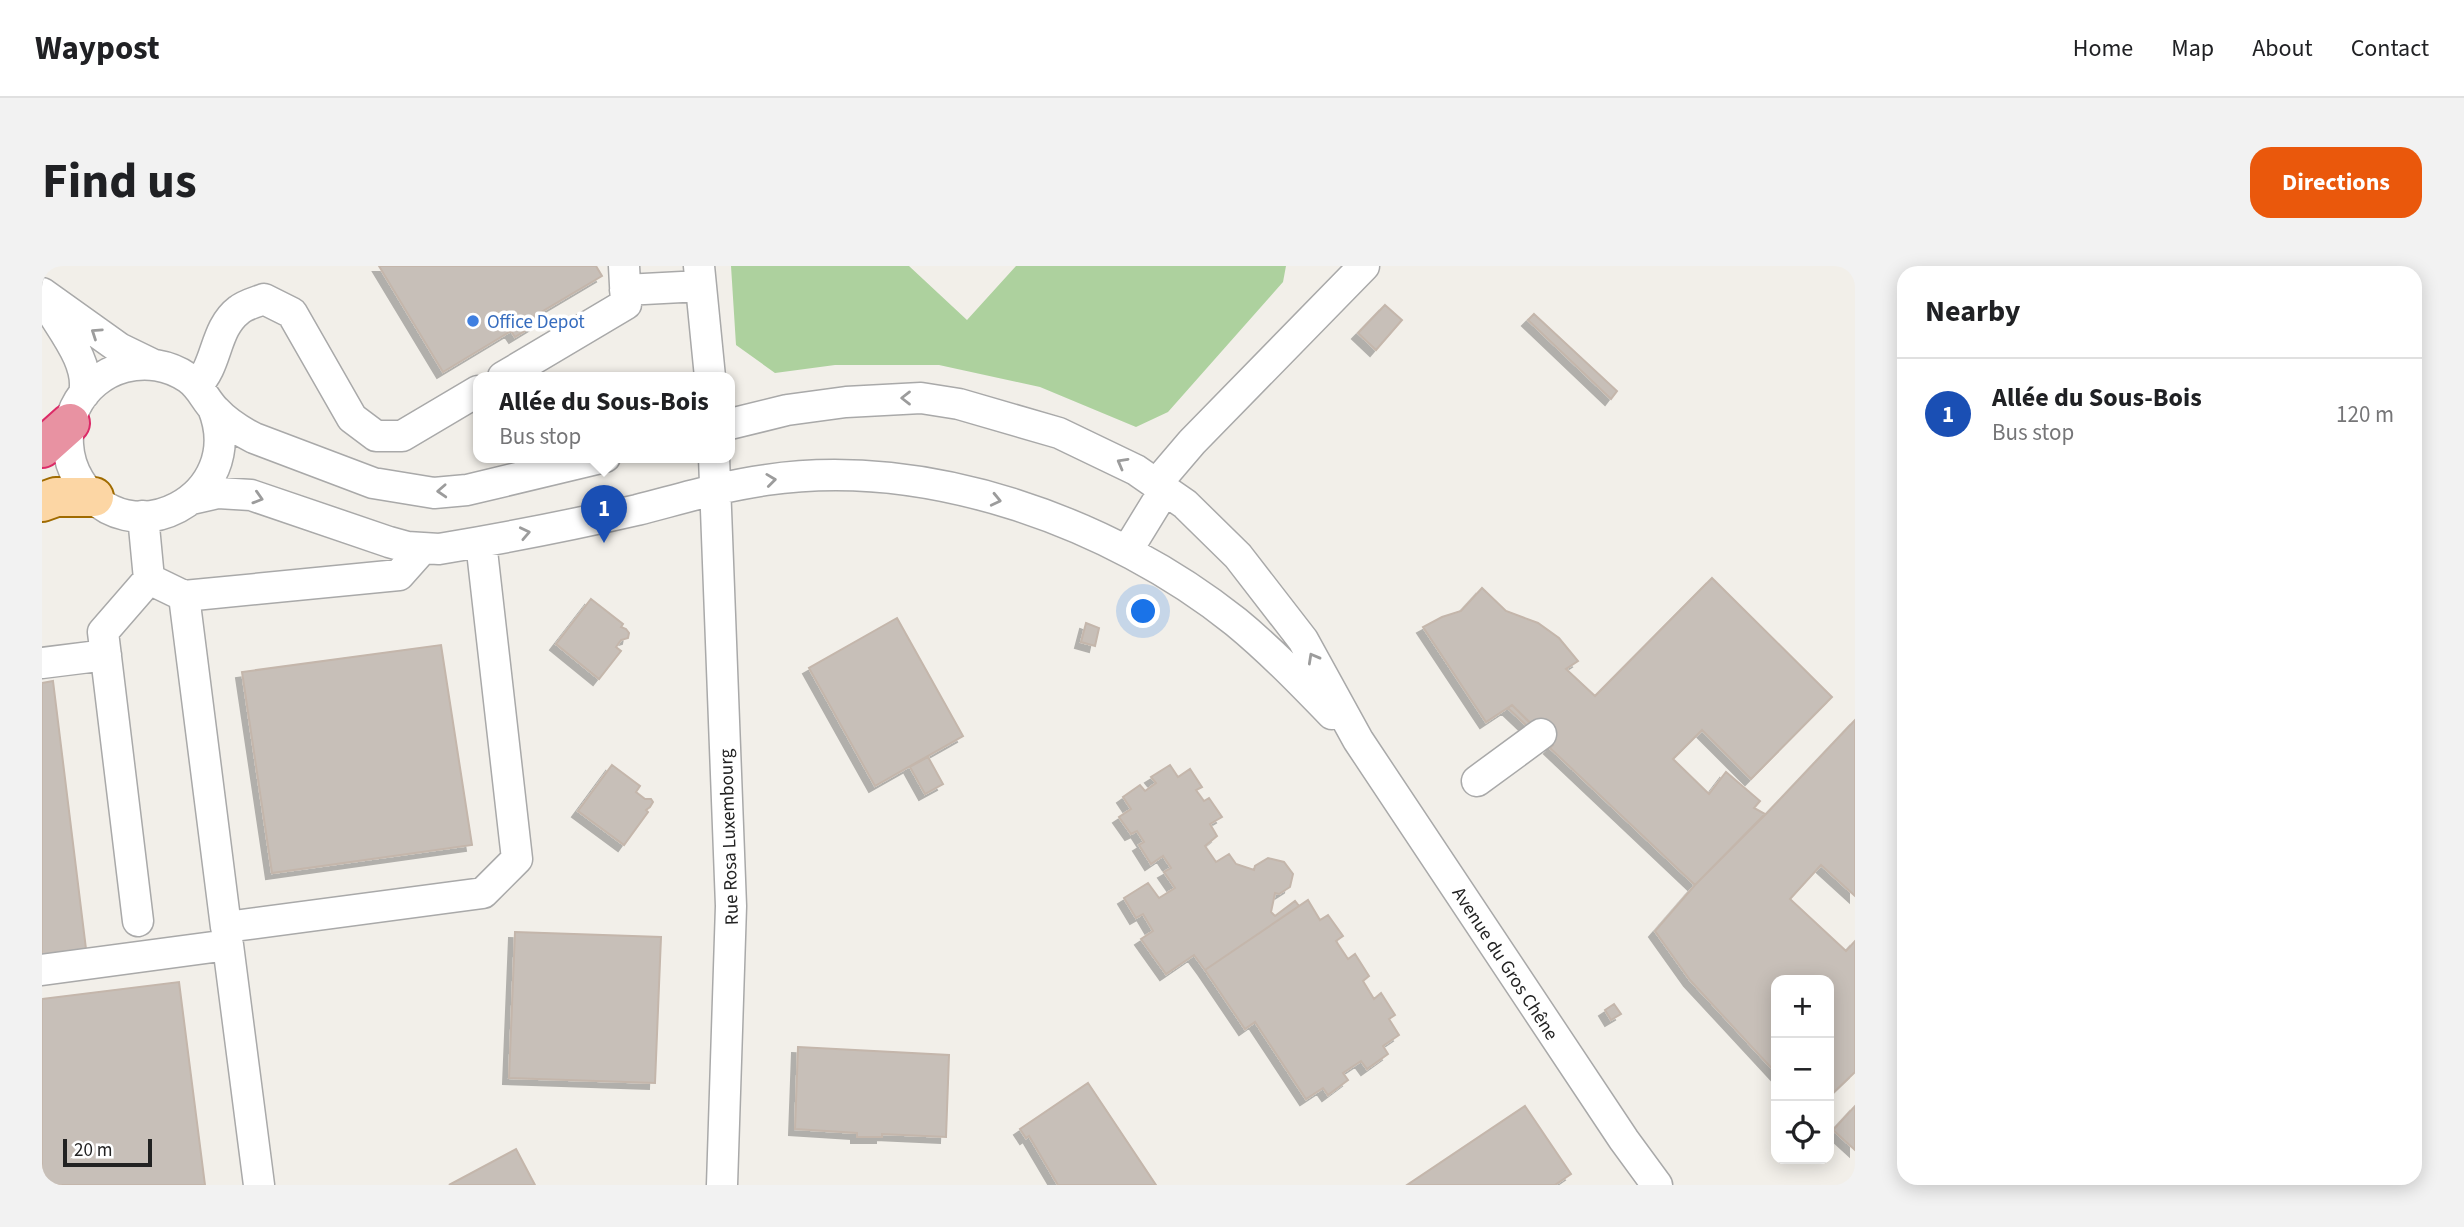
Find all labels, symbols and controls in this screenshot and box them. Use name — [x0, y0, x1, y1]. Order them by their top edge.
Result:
text: Waypost — [35, 25, 160, 72]
text: Home — [2073, 31, 2133, 66]
text: Map — [2171, 31, 2214, 66]
text: About — [2252, 31, 2313, 66]
text: Contact — [2351, 31, 2429, 66]
text: Find us — [42, 147, 197, 217]
button: Directions — [2250, 147, 2422, 218]
text: Nearby — [1925, 290, 2020, 333]
place label: Office Depot — [487, 309, 585, 336]
marker: Office Depot — [465, 313, 481, 329]
one-way arrow — [91, 329, 104, 341]
popup — [473, 372, 735, 463]
text: Allée du Sous-Bois — [1992, 379, 2202, 416]
text: Allée du Sous-Bois — [499, 383, 709, 420]
one-way arrow — [900, 390, 911, 406]
text: 1 — [1942, 398, 1954, 431]
text: 120 m — [2336, 398, 2394, 431]
text: Bus stop — [1992, 416, 2074, 449]
text: Bus stop — [499, 420, 581, 453]
one-way arrow — [1117, 458, 1130, 471]
one-way arrow — [766, 472, 777, 487]
one-way arrow — [436, 484, 447, 499]
pin: 1 — [581, 485, 627, 543]
one-way arrow — [252, 489, 264, 504]
one-way arrow — [990, 491, 1002, 506]
one-way arrow — [519, 526, 531, 541]
your location — [1126, 594, 1160, 628]
one-way arrow — [1308, 653, 1321, 666]
street label: Rue Rosa Luxembourg — [713, 748, 746, 926]
street label: Avenue du Gros Chêne — [1445, 882, 1564, 1046]
map controls — [1771, 975, 1834, 1164]
button: + — [1771, 975, 1834, 1038]
button: − — [1771, 1038, 1834, 1101]
button: locate — [1771, 1101, 1834, 1164]
scale bar — [63, 1136, 152, 1168]
text: 20 m — [74, 1137, 112, 1164]

